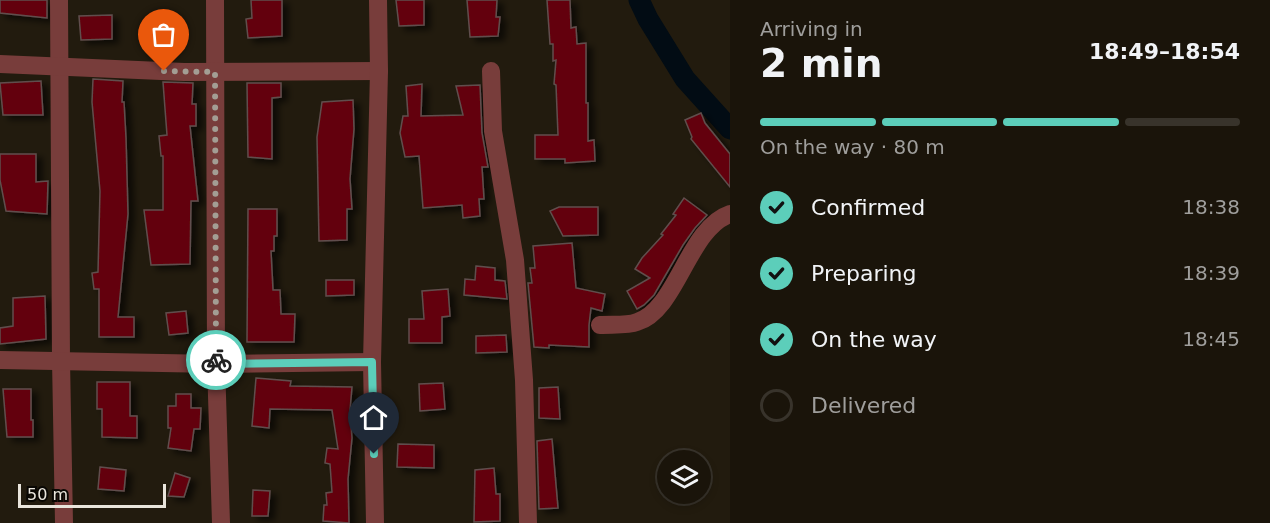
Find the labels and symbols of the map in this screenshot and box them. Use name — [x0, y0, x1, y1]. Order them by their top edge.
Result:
pin — [138, 9, 189, 71]
courier — [186, 330, 246, 390]
pin — [348, 392, 399, 454]
scale bar — [18, 481, 166, 508]

